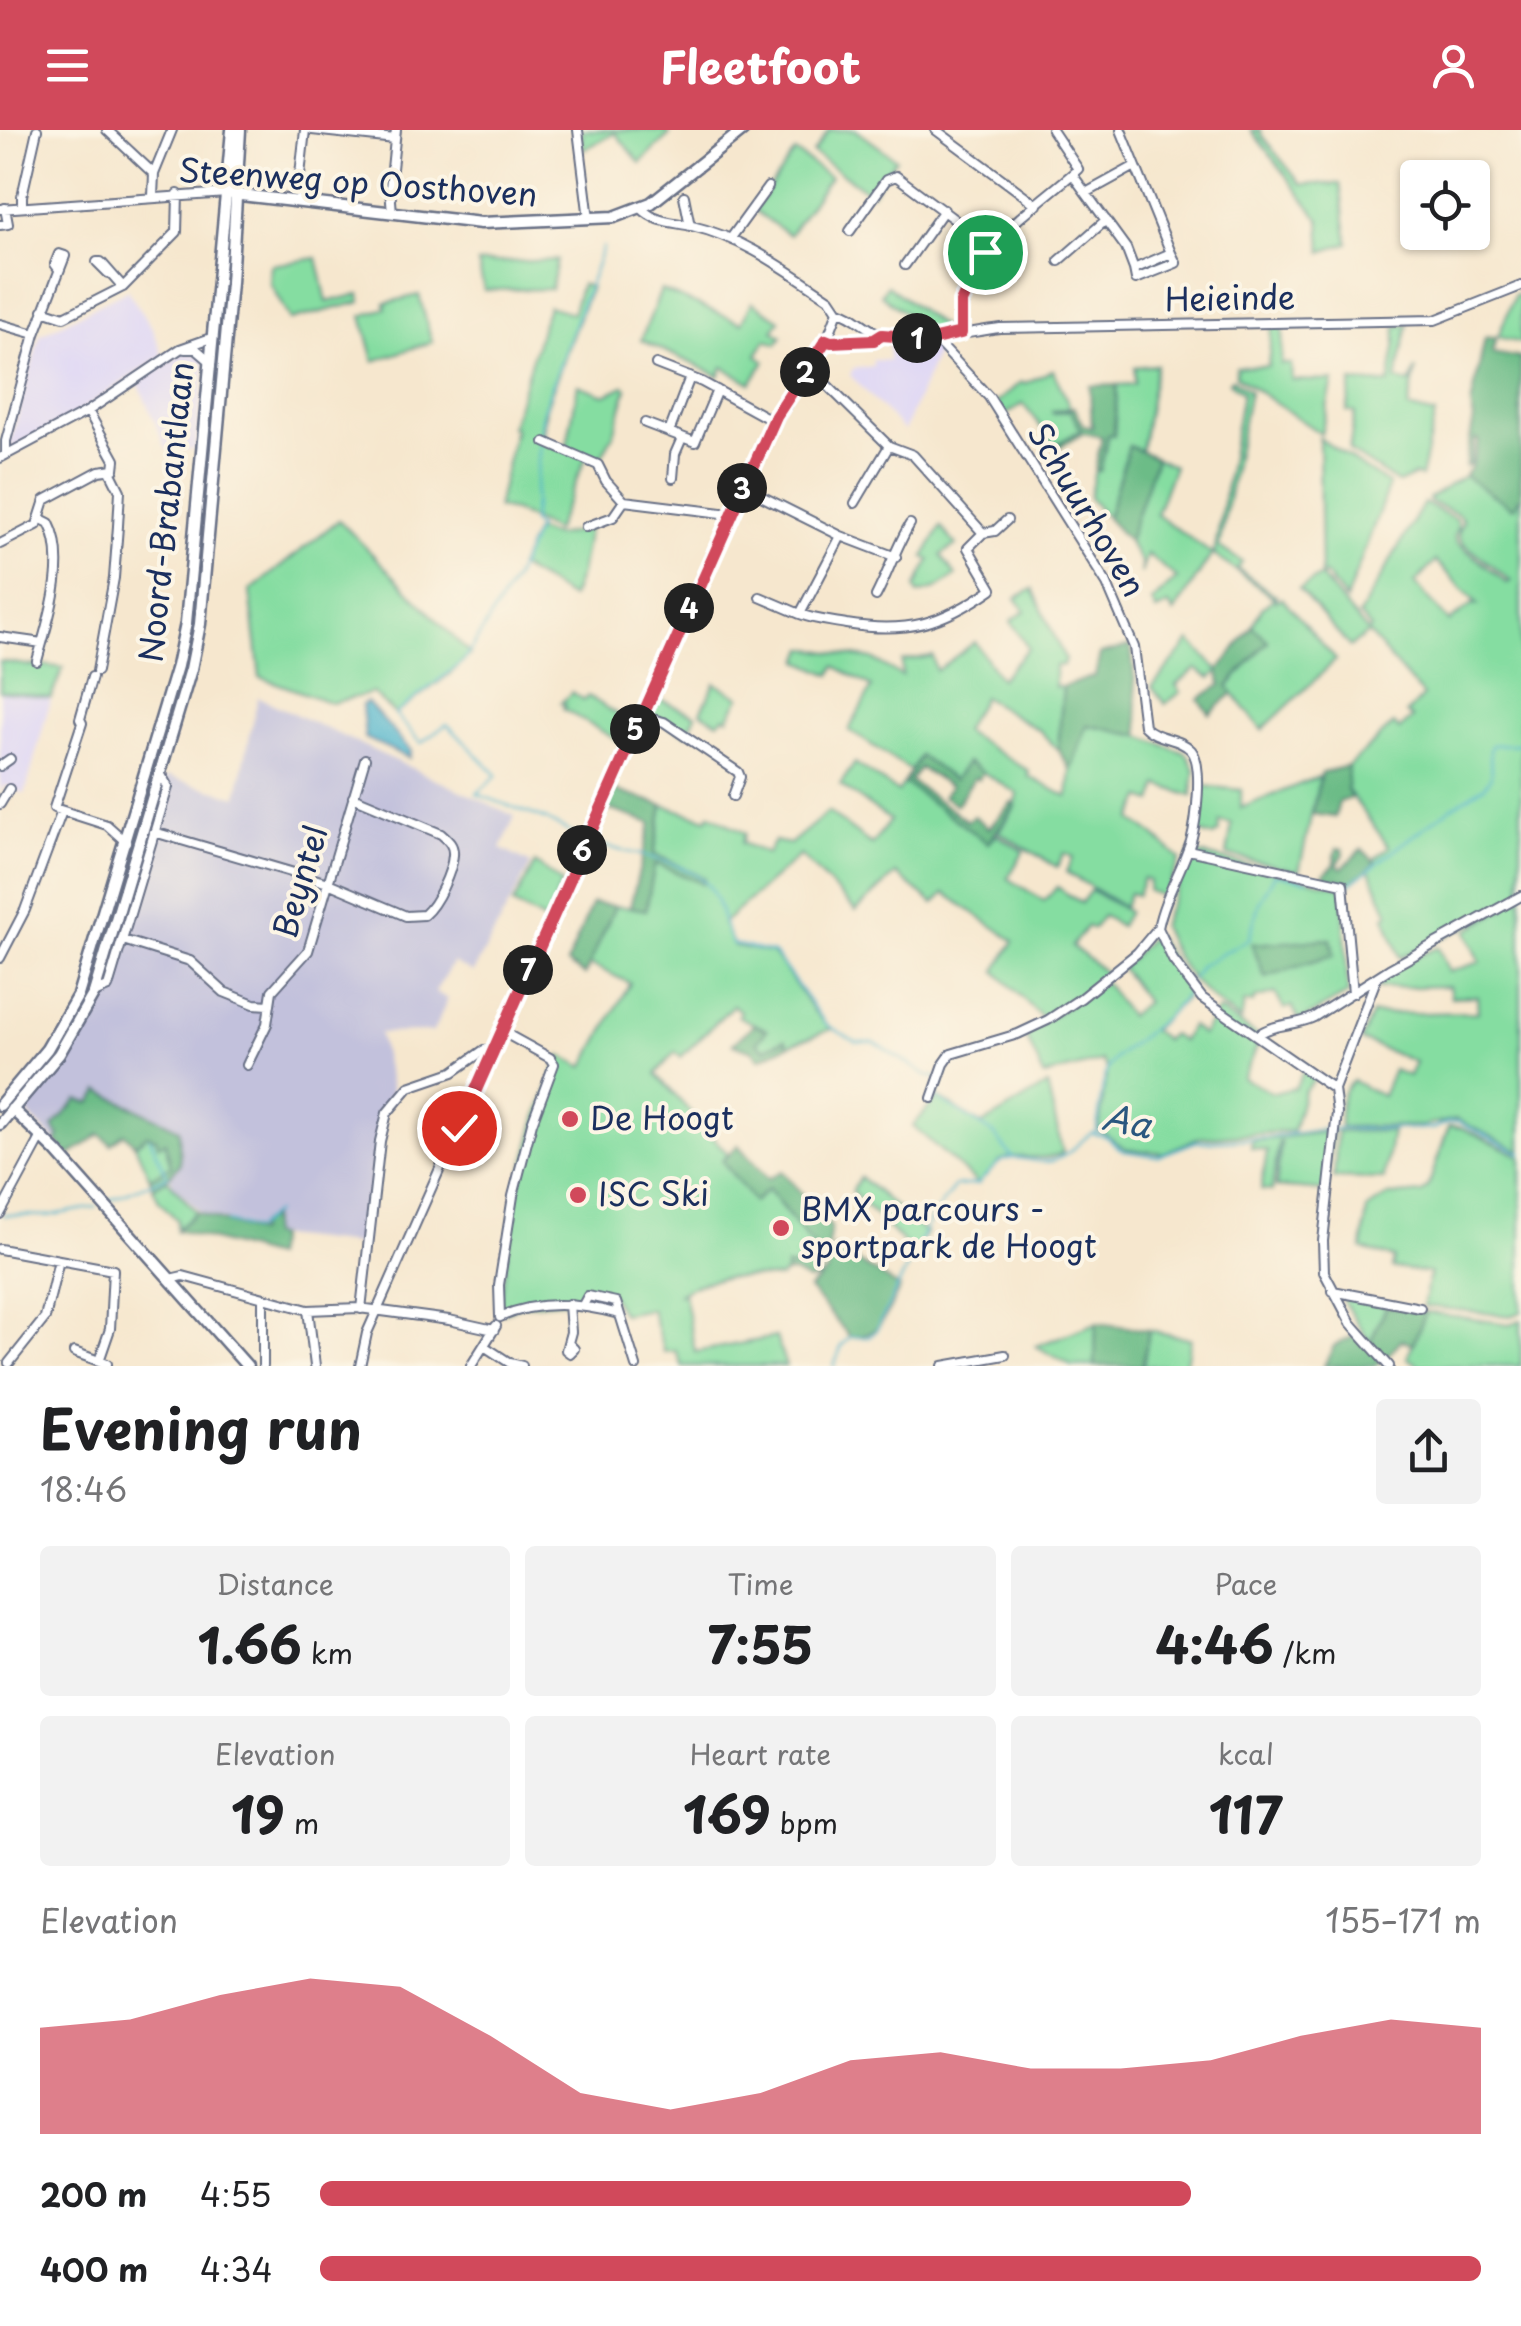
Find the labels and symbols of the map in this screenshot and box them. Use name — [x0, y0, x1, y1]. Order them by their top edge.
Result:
street label: Steenweg op Oosthoven — [177, 145, 539, 217]
pin — [943, 210, 1028, 295]
street label: Heieinde — [1164, 272, 1296, 322]
pin: 1 — [892, 313, 942, 363]
pin: 2 — [780, 347, 830, 397]
street label: Noord-Brabantlaan — [125, 359, 205, 664]
street label: Schuurhoven — [1017, 413, 1159, 605]
pin: 3 — [717, 463, 767, 513]
pin: 4 — [664, 583, 714, 633]
pin: 5 — [610, 704, 660, 754]
street label: Beyntel — [259, 819, 339, 943]
pin: 6 — [557, 825, 607, 875]
pin: 7 — [503, 945, 553, 995]
pin — [417, 1086, 502, 1171]
water label: Aa — [1098, 1089, 1158, 1151]
place label: De Hoogt — [590, 1093, 734, 1141]
marker: De Hoogt — [559, 1108, 581, 1130]
place label: ISC Ski — [598, 1169, 709, 1217]
marker: ISC Ski — [567, 1184, 589, 1206]
place label: BMX parcours - sportpark de Hoogt — [801, 1184, 1097, 1269]
marker: BMX parcours - sportpark de Hoogt — [770, 1217, 792, 1239]

